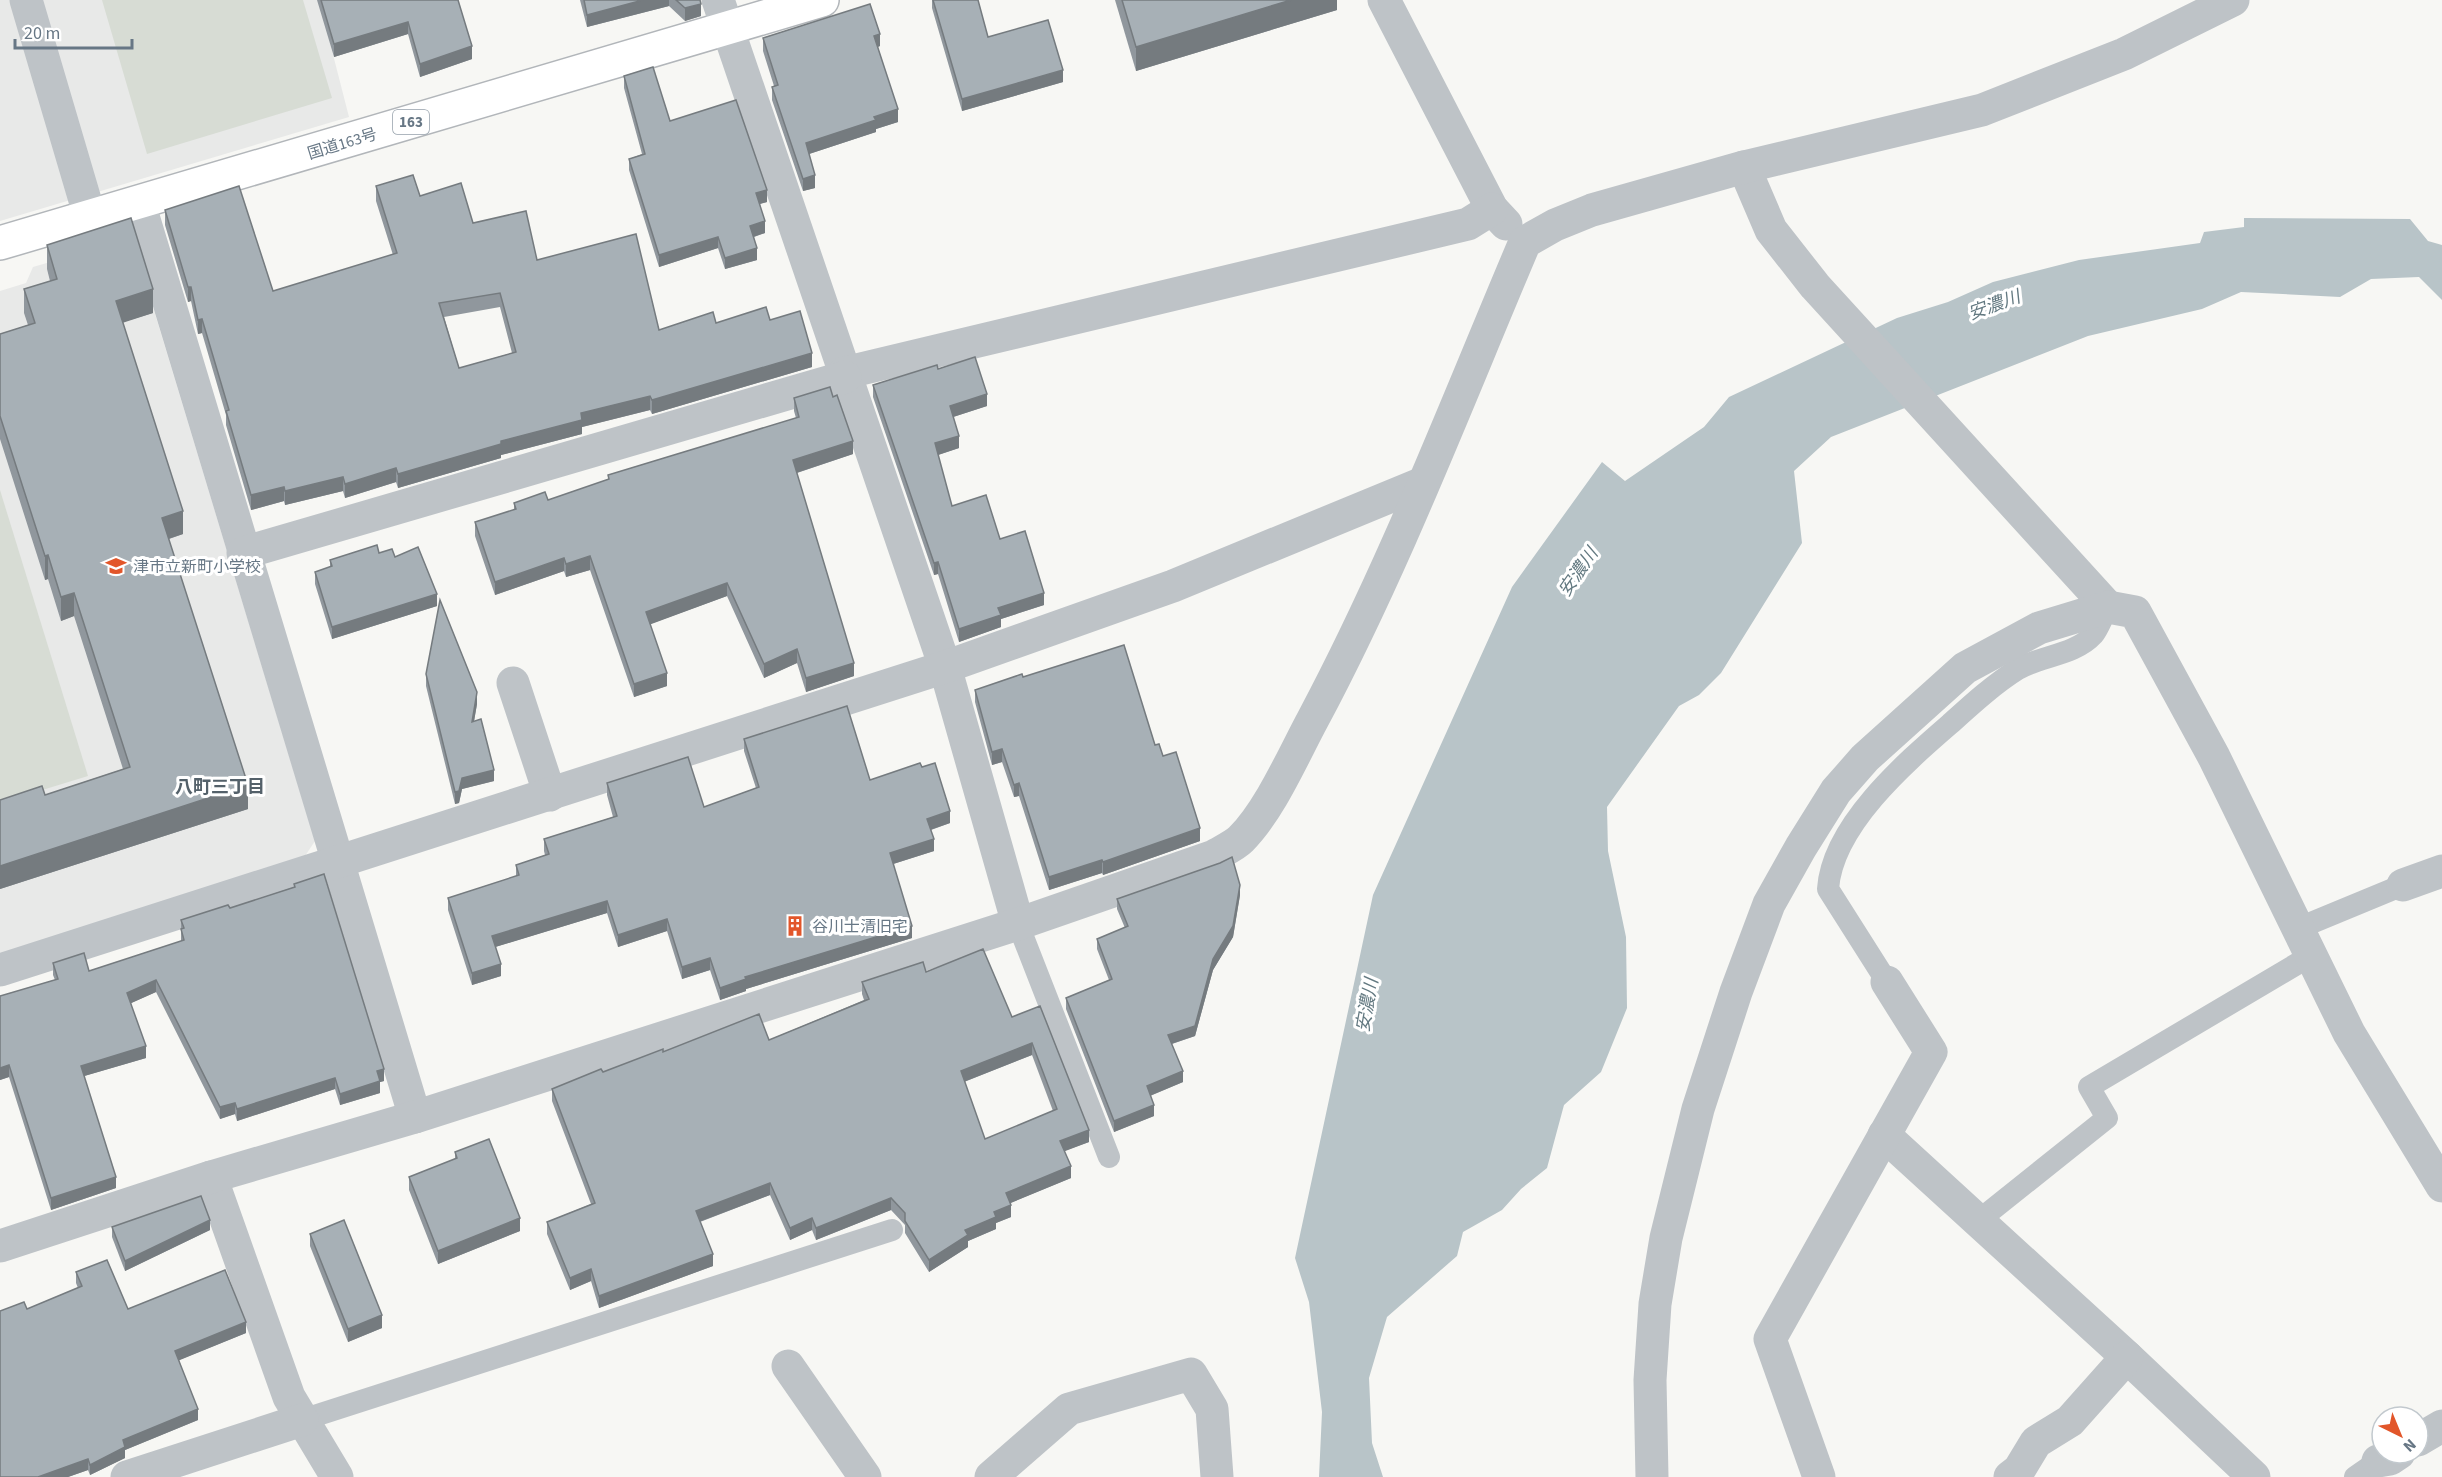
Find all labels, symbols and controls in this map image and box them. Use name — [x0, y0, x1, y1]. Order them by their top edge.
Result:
scale bar — [15, 12, 132, 50]
text: 20 m — [24, 21, 60, 46]
road number: 163 — [393, 110, 429, 134]
street label: 国道163号 — [305, 123, 380, 165]
water label: 安濃川 — [1965, 284, 2026, 326]
water label: 安濃川 — [1553, 541, 1605, 602]
school or university icon: 津市立新町小学校 — [104, 554, 128, 578]
place label: 津市立新町小学校 — [133, 556, 261, 578]
district label: 八町三丁目 — [175, 775, 265, 800]
building icon: 谷川士清旧宅 — [783, 914, 807, 938]
place label: 谷川士清旧宅 — [812, 916, 908, 938]
water label: 安濃川 — [1350, 974, 1385, 1034]
north arrow — [2370, 1405, 2430, 1465]
text: N — [2398, 1434, 2421, 1457]

